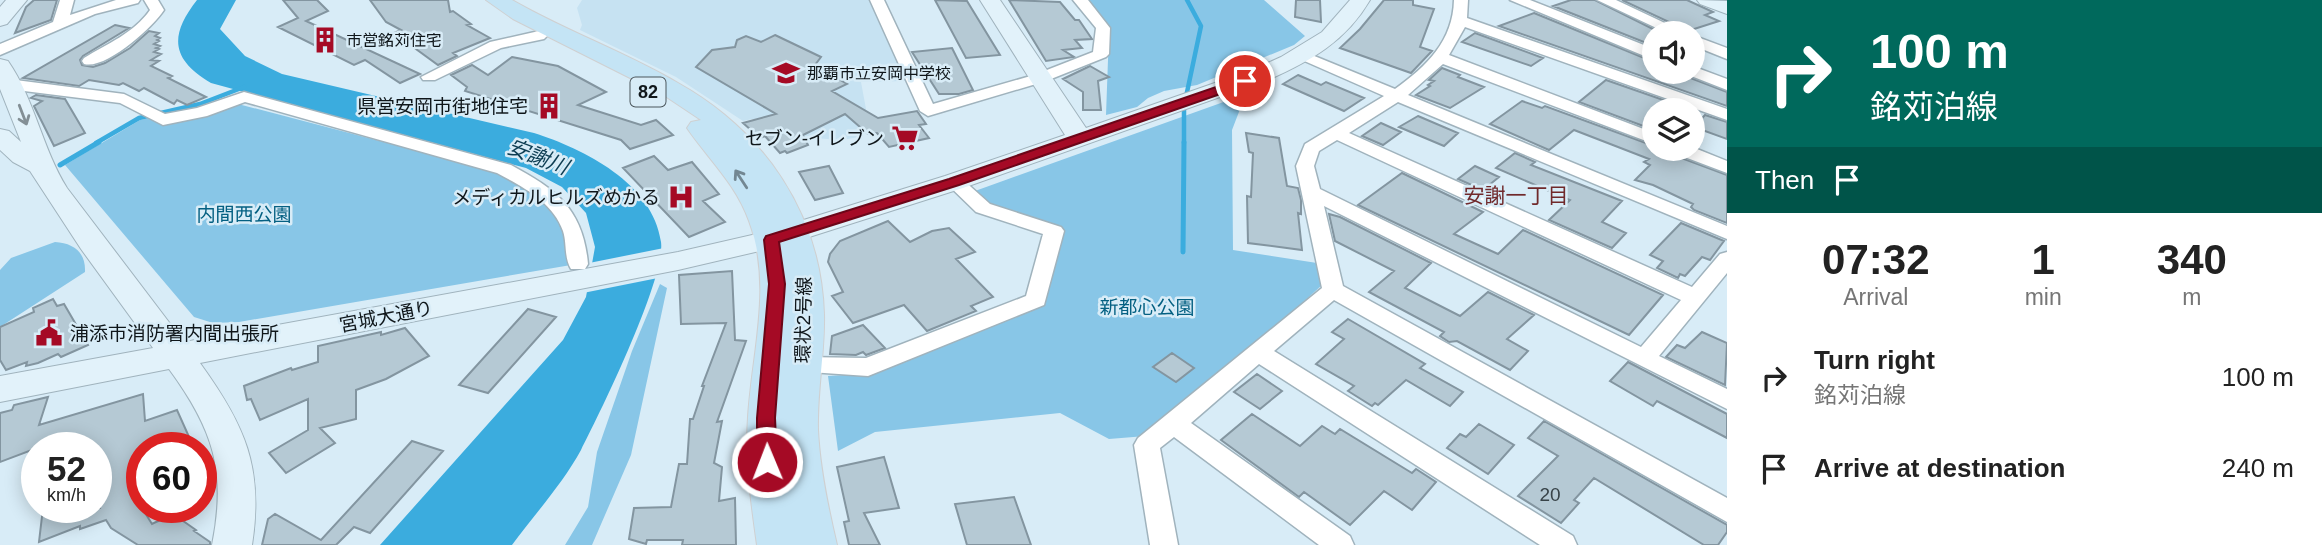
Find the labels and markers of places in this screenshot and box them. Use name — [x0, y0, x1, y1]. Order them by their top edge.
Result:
building icon: 市営銘苅住宅 — [310, 25, 340, 55]
place label: 市営銘苅住宅 — [346, 32, 442, 49]
pin — [1215, 51, 1275, 111]
school or university icon: 那覇市立安岡中学校 — [771, 58, 801, 88]
place label: 那覇市立安岡中学校 — [807, 65, 951, 82]
building icon: 県営安岡市街地住宅 — [534, 91, 564, 121]
place label: 県営安岡市街地住宅 — [357, 96, 528, 117]
supermarket icon: セブン-イレブン — [890, 123, 920, 153]
place label: セブン-イレブン — [745, 128, 884, 149]
hospital icon: メディカルヒルズめかる — [666, 182, 696, 212]
place label: メディカルヒルズめかる — [452, 187, 660, 208]
public building icon: 浦添市消防署内間出張所 — [34, 318, 64, 348]
place label: 浦添市消防署内間出張所 — [70, 323, 279, 344]

